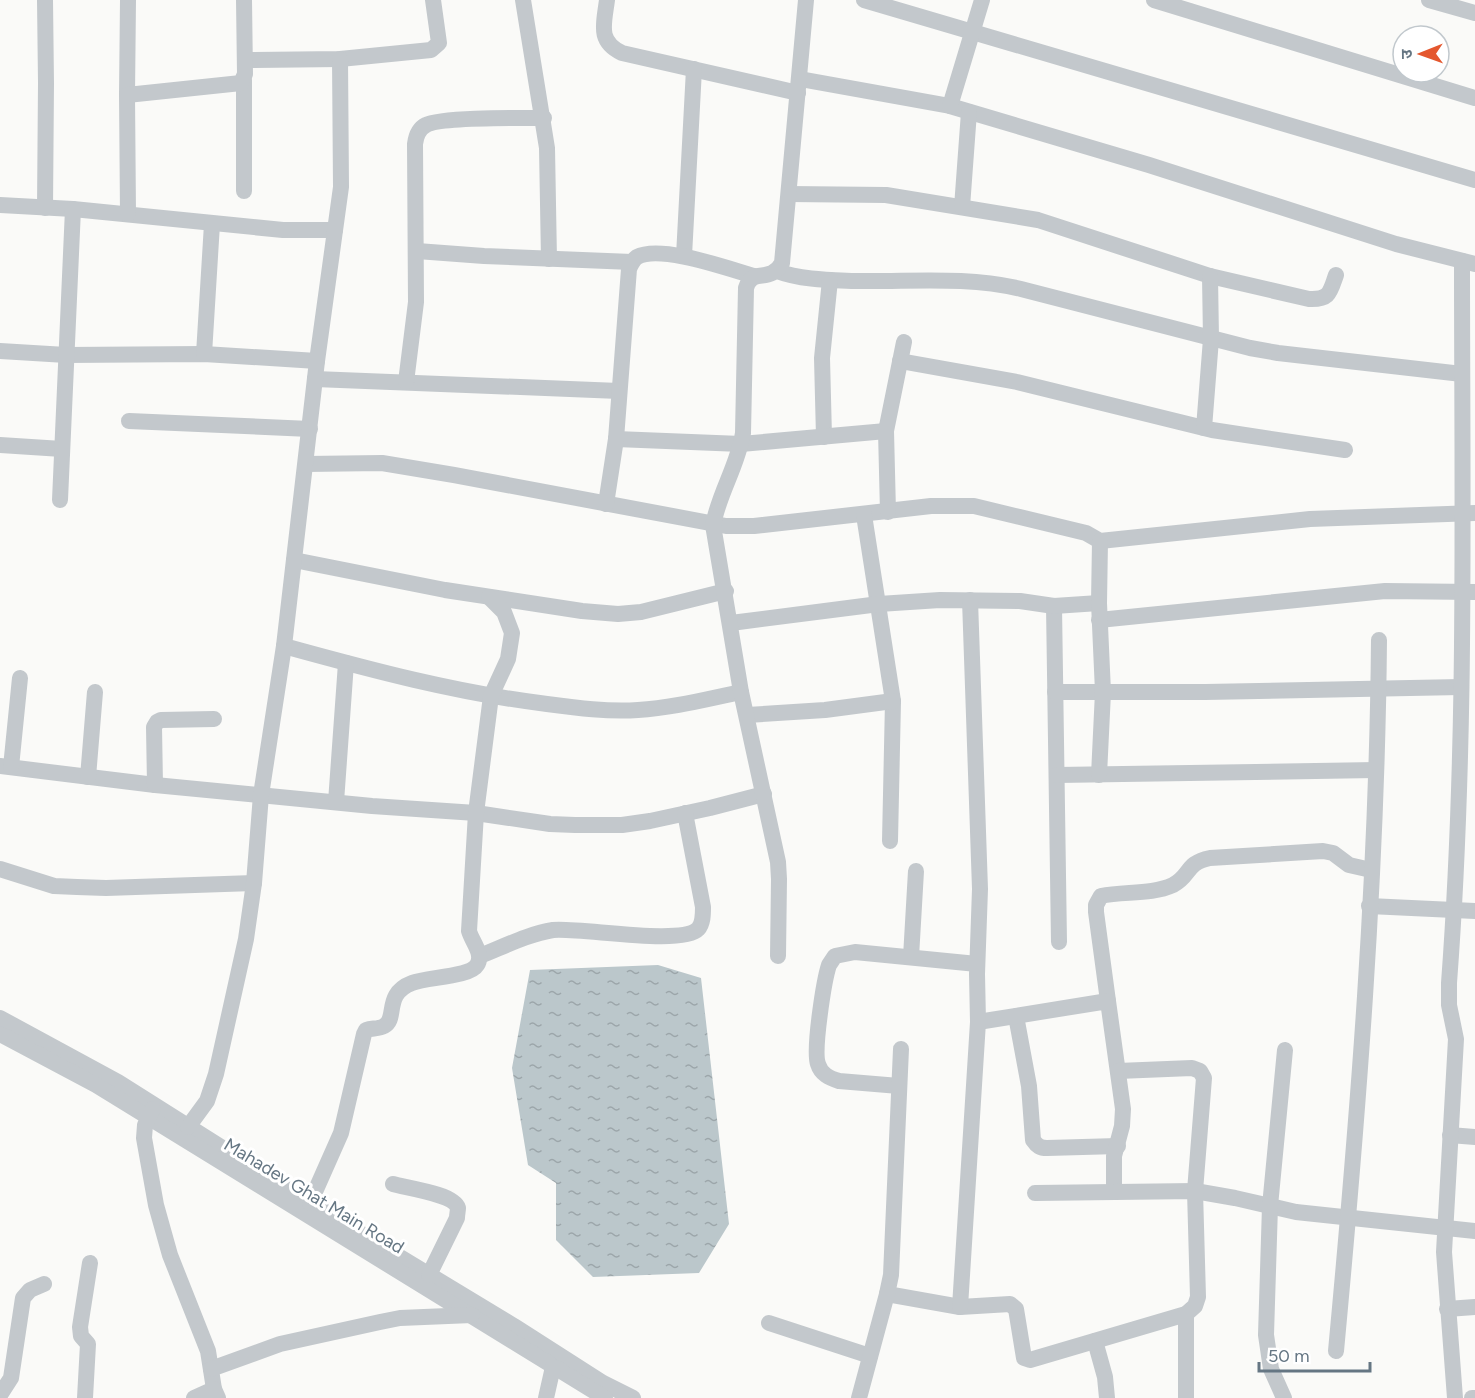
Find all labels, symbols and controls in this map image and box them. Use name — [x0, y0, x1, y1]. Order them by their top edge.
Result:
north arrow — [1391, 24, 1451, 84]
text: उ — [1397, 49, 1416, 59]
street label: Mahadev Ghat Main Road — [220, 1133, 408, 1259]
scale bar — [1259, 1335, 1370, 1373]
text: 50 m — [1268, 1345, 1310, 1367]

